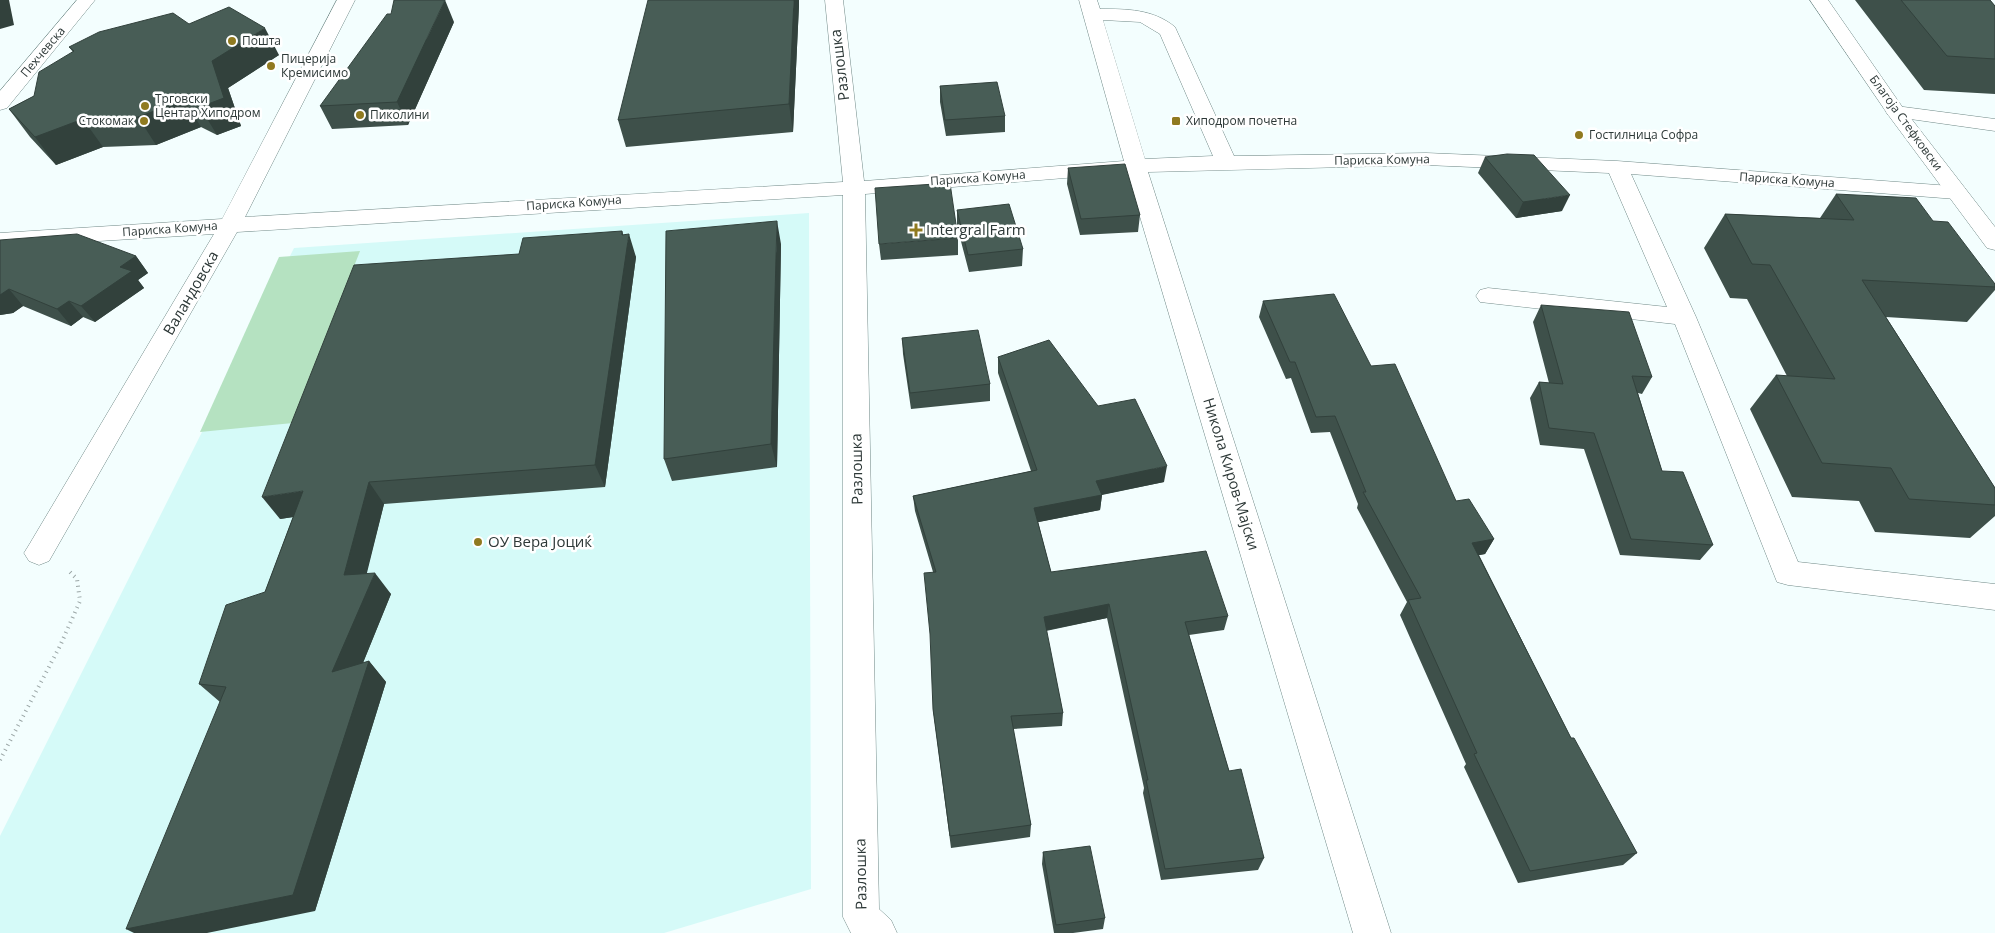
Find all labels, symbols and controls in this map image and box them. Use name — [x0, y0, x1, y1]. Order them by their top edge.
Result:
street label: Пехчевска — [16, 23, 69, 81]
street label: Разлошка — [825, 28, 853, 102]
place label: Пошта — [242, 32, 281, 49]
marker: Пошта — [226, 35, 238, 47]
place label: Пицерија Кремисимо — [281, 50, 348, 81]
marker: Пицерија Кремисимо — [265, 60, 277, 72]
street label: Благоја Стефковски — [1866, 71, 1947, 174]
place label: Трговски Центар Хиподром — [155, 90, 260, 121]
marker: Трговски Центар Хиподром — [139, 100, 151, 112]
place label: Пиколини — [370, 106, 430, 123]
marker: Пиколини — [354, 109, 366, 121]
place label: Стокомак — [78, 112, 135, 129]
place label: Хиподром почетна — [1186, 112, 1297, 129]
marker: Стокомак — [138, 115, 150, 127]
marker: Хиподром почетна — [1170, 115, 1182, 127]
place label: Гостилница Софра — [1589, 126, 1698, 143]
marker: Гостилница Софра — [1573, 129, 1585, 141]
street label: Париска Комуна — [1334, 150, 1430, 169]
street label: Париска Комуна — [930, 166, 1026, 189]
street label: Париска Комуна — [1739, 168, 1835, 191]
street label: Париска Комуна — [526, 191, 622, 214]
street label: Париска Комуна — [122, 217, 218, 240]
place label: Intergral Farm — [926, 219, 1026, 239]
marker: Intergral Farm — [910, 224, 922, 236]
street label: Валандовска — [158, 247, 222, 338]
street label: Никола Киров-Мајски — [1199, 395, 1265, 552]
street label: Разлошка — [845, 433, 867, 505]
place label: ОУ Вера Јоциќ — [488, 531, 592, 551]
marker: ОУ Вера Јоциќ — [472, 536, 484, 548]
street label: Разлошка — [849, 838, 871, 910]

